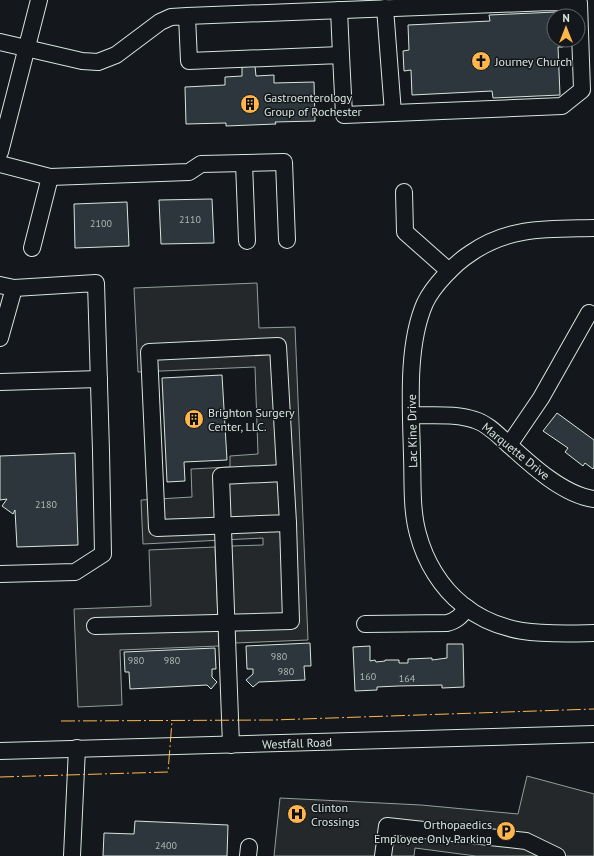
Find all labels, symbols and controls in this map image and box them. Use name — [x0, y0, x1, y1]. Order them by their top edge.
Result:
north arrow — [546, 8, 586, 48]
text: N — [562, 11, 570, 25]
church icon: Journey Church — [470, 50, 492, 72]
place label: Journey Church — [494, 54, 572, 69]
place label: Gastroenterology Group of Rochester — [264, 90, 362, 119]
building icon: Gastroenterology Group of Rochester — [239, 93, 261, 115]
house number: 2110 — [179, 213, 201, 226]
house number: 2100 — [90, 217, 112, 230]
street label: Lac Kine Drive — [404, 394, 420, 468]
place label: Brighton Surgery Center, LLC. — [208, 405, 295, 434]
building icon: Brighton Surgery Center, LLC. — [183, 408, 205, 430]
street label: Marquette Drive — [479, 419, 553, 483]
house number: 2180 — [35, 498, 57, 511]
house number: 980 — [271, 650, 288, 663]
house number: 980 — [128, 654, 145, 667]
house number: 980 — [164, 654, 181, 667]
house number: 980 — [278, 665, 295, 678]
house number: 160 — [360, 670, 377, 683]
house number: 164 — [399, 672, 416, 685]
street label: Westfall Road — [262, 734, 332, 752]
place label: Clinton Crossings — [311, 800, 360, 829]
hospital icon: Clinton Crossings — [286, 803, 308, 825]
place label: Orthopaedics Employee Only Parking — [374, 817, 492, 846]
parking icon: Orthopaedics Employee Only Parking — [495, 820, 517, 842]
house number: 2400 — [155, 839, 177, 852]

